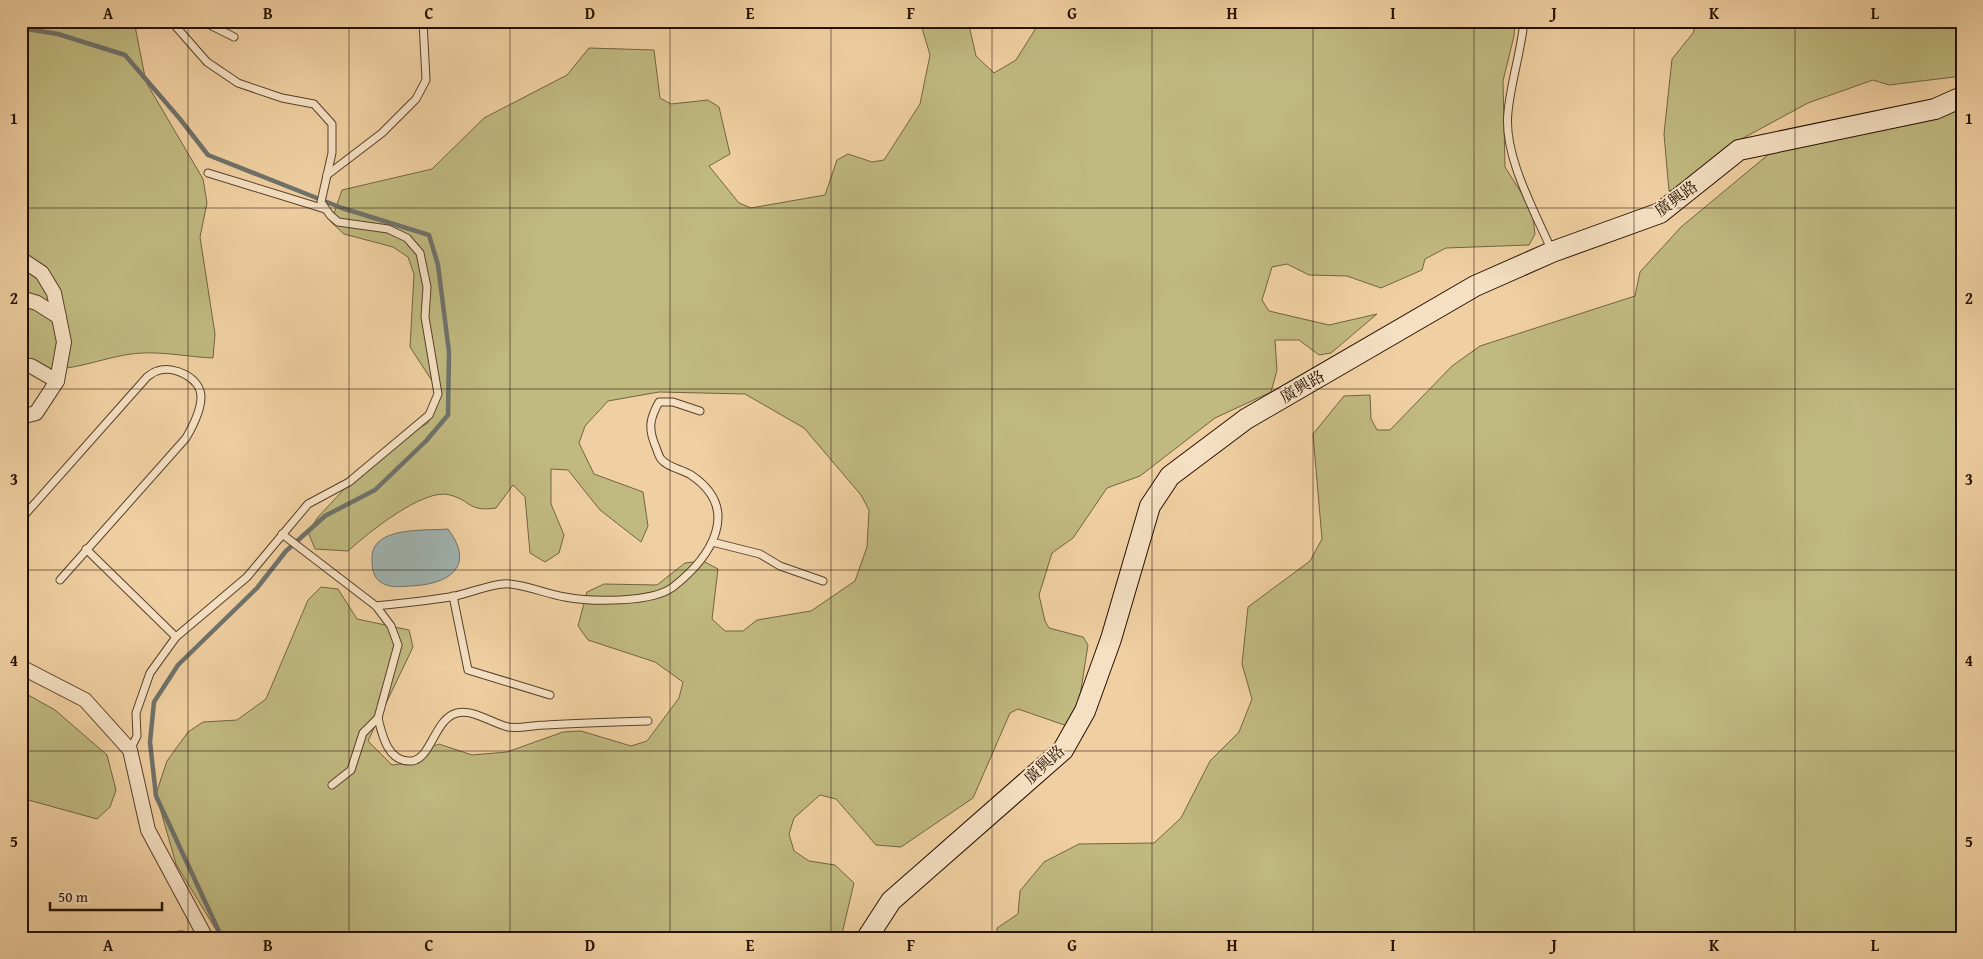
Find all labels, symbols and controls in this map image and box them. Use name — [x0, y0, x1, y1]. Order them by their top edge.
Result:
text: A — [103, 1, 114, 25]
text: B — [263, 1, 273, 25]
text: C — [424, 1, 434, 25]
text: D — [585, 1, 595, 25]
text: E — [746, 1, 755, 25]
text: F — [907, 1, 915, 25]
text: G — [1067, 1, 1077, 25]
text: H — [1226, 1, 1238, 25]
text: I — [1390, 1, 1396, 25]
text: J — [1548, 1, 1557, 25]
text: K — [1709, 1, 1720, 25]
text: L — [1871, 1, 1880, 25]
text: 1 — [10, 106, 18, 130]
text: 1 — [1965, 106, 1973, 130]
street label: 廣興路 — [1650, 174, 1702, 222]
text: 2 — [10, 286, 18, 310]
text: 2 — [1965, 286, 1973, 310]
street label: 廣興路 — [1275, 364, 1329, 408]
text: 3 — [10, 467, 18, 491]
text: 3 — [1965, 467, 1973, 491]
text: 4 — [10, 648, 18, 672]
text: 4 — [1965, 648, 1973, 672]
street label: 廣興路 — [1018, 739, 1070, 789]
text: 5 — [10, 829, 18, 853]
text: 5 — [1965, 829, 1973, 853]
scale bar — [50, 879, 162, 911]
text: 50 m — [58, 886, 89, 907]
text: A — [103, 933, 114, 957]
text: B — [263, 933, 273, 957]
text: C — [424, 933, 434, 957]
text: D — [585, 933, 595, 957]
text: E — [746, 933, 755, 957]
text: F — [907, 933, 915, 957]
text: G — [1067, 933, 1077, 957]
text: H — [1226, 933, 1238, 957]
text: I — [1390, 933, 1396, 957]
text: J — [1548, 933, 1557, 957]
text: K — [1709, 933, 1720, 957]
text: L — [1871, 933, 1880, 957]

